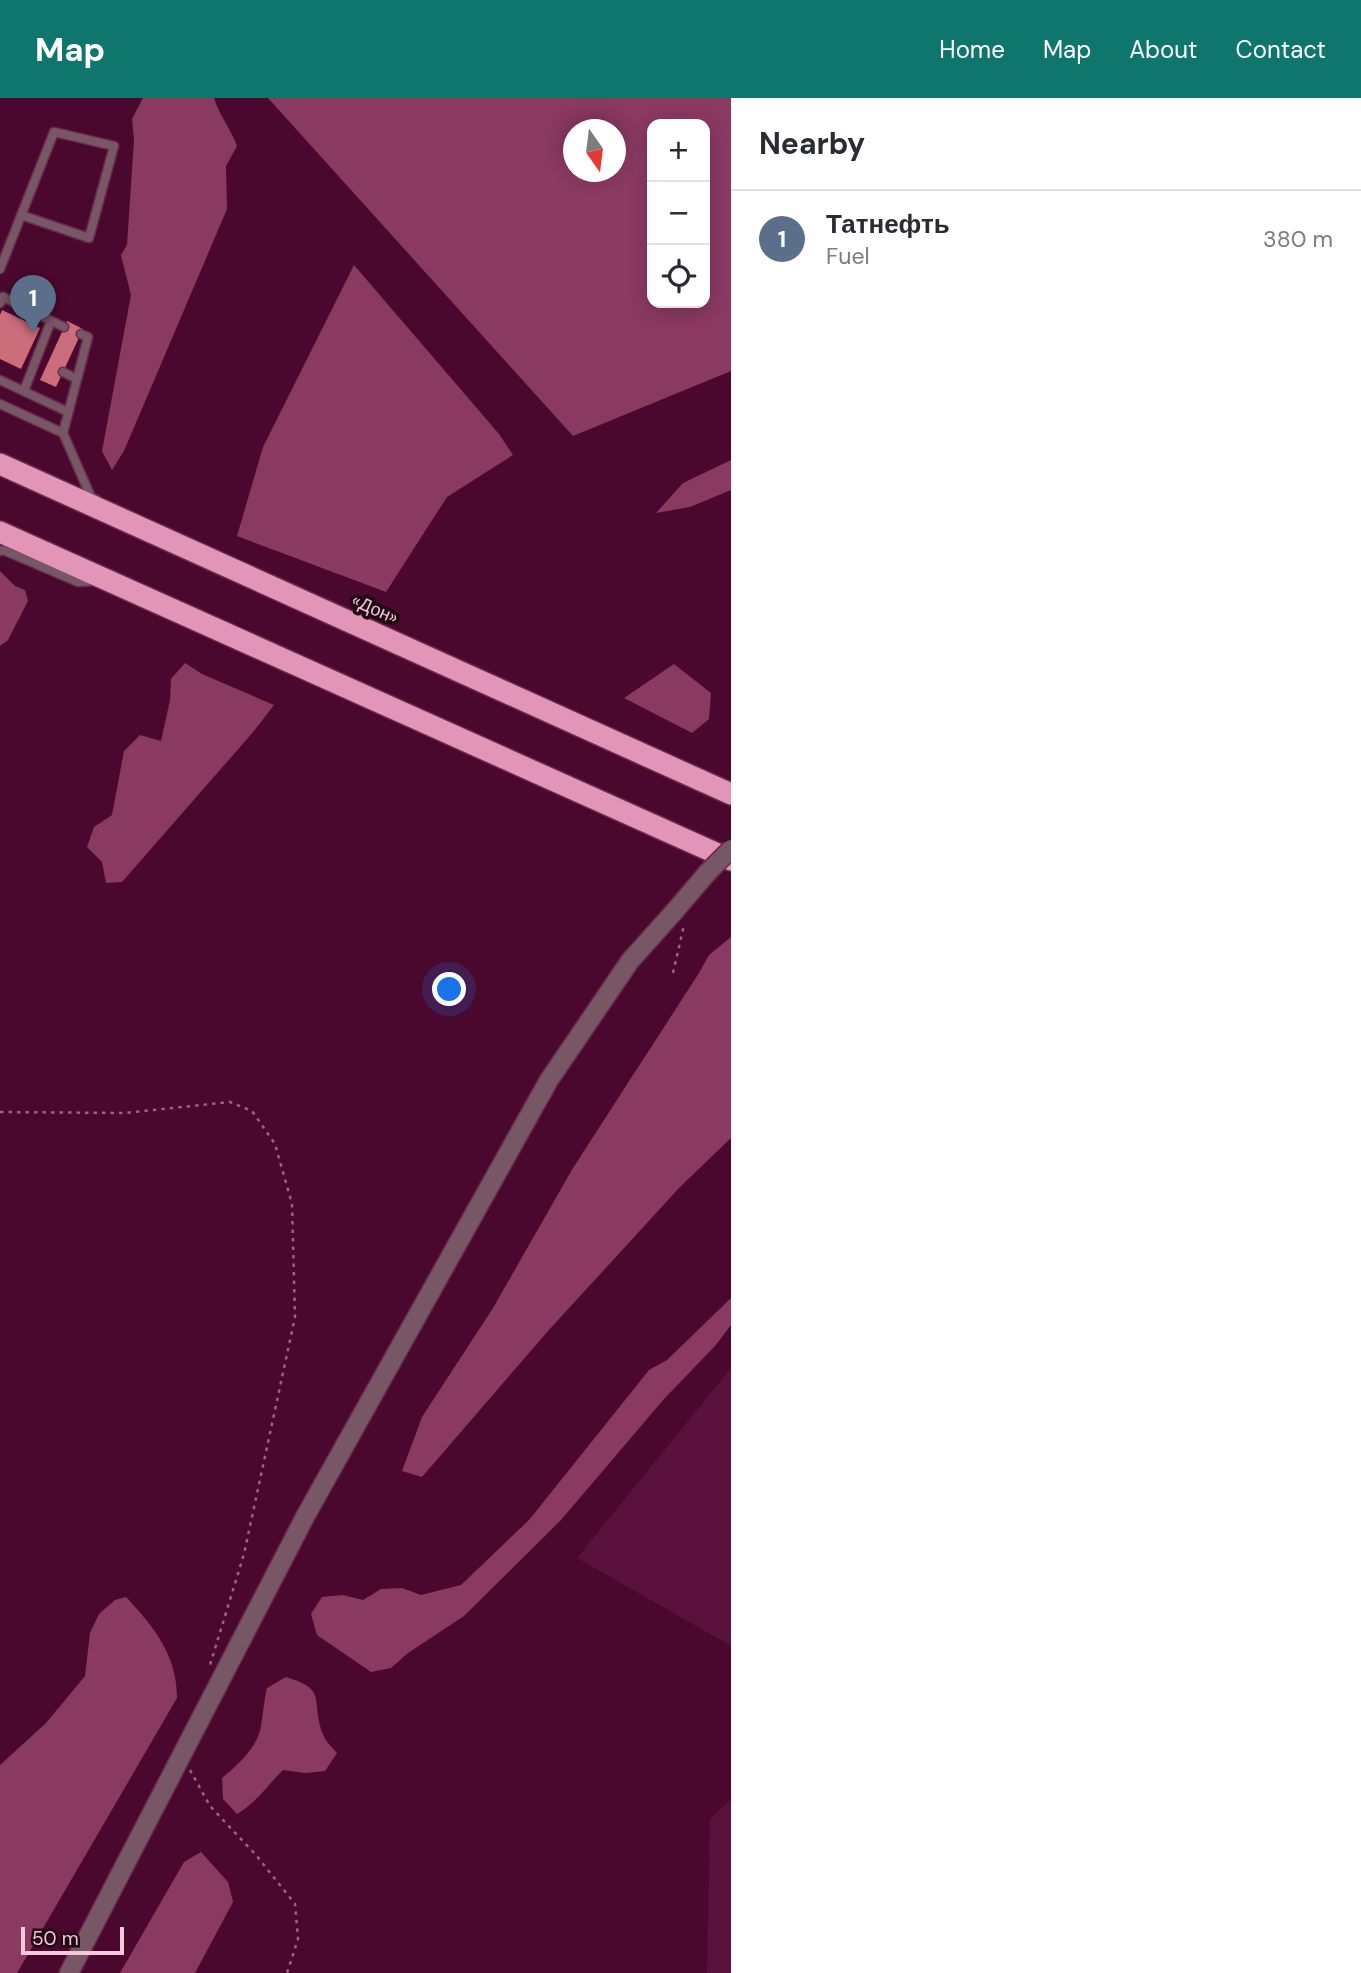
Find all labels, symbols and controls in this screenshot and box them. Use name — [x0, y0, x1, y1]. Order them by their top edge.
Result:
text: Map — [35, 28, 105, 71]
text: Home — [939, 34, 1005, 65]
text: Map — [1043, 34, 1091, 65]
text: About — [1129, 34, 1198, 65]
text: Contact — [1236, 34, 1326, 65]
north arrow — [563, 119, 626, 182]
map controls — [647, 119, 710, 308]
button: + — [647, 119, 710, 182]
text: Nearby — [759, 124, 865, 163]
button: − — [647, 182, 710, 245]
text: Татнефть — [826, 207, 950, 241]
text: 1 — [778, 224, 786, 254]
text: 380 m — [1263, 224, 1333, 254]
text: Fuel — [826, 241, 870, 271]
button: locate — [647, 245, 710, 308]
pin: 1 — [10, 275, 56, 333]
street label: «Дон» — [348, 588, 402, 630]
your location — [432, 972, 466, 1006]
scale bar — [21, 1924, 124, 1956]
text: 50 m — [32, 1926, 79, 1951]

